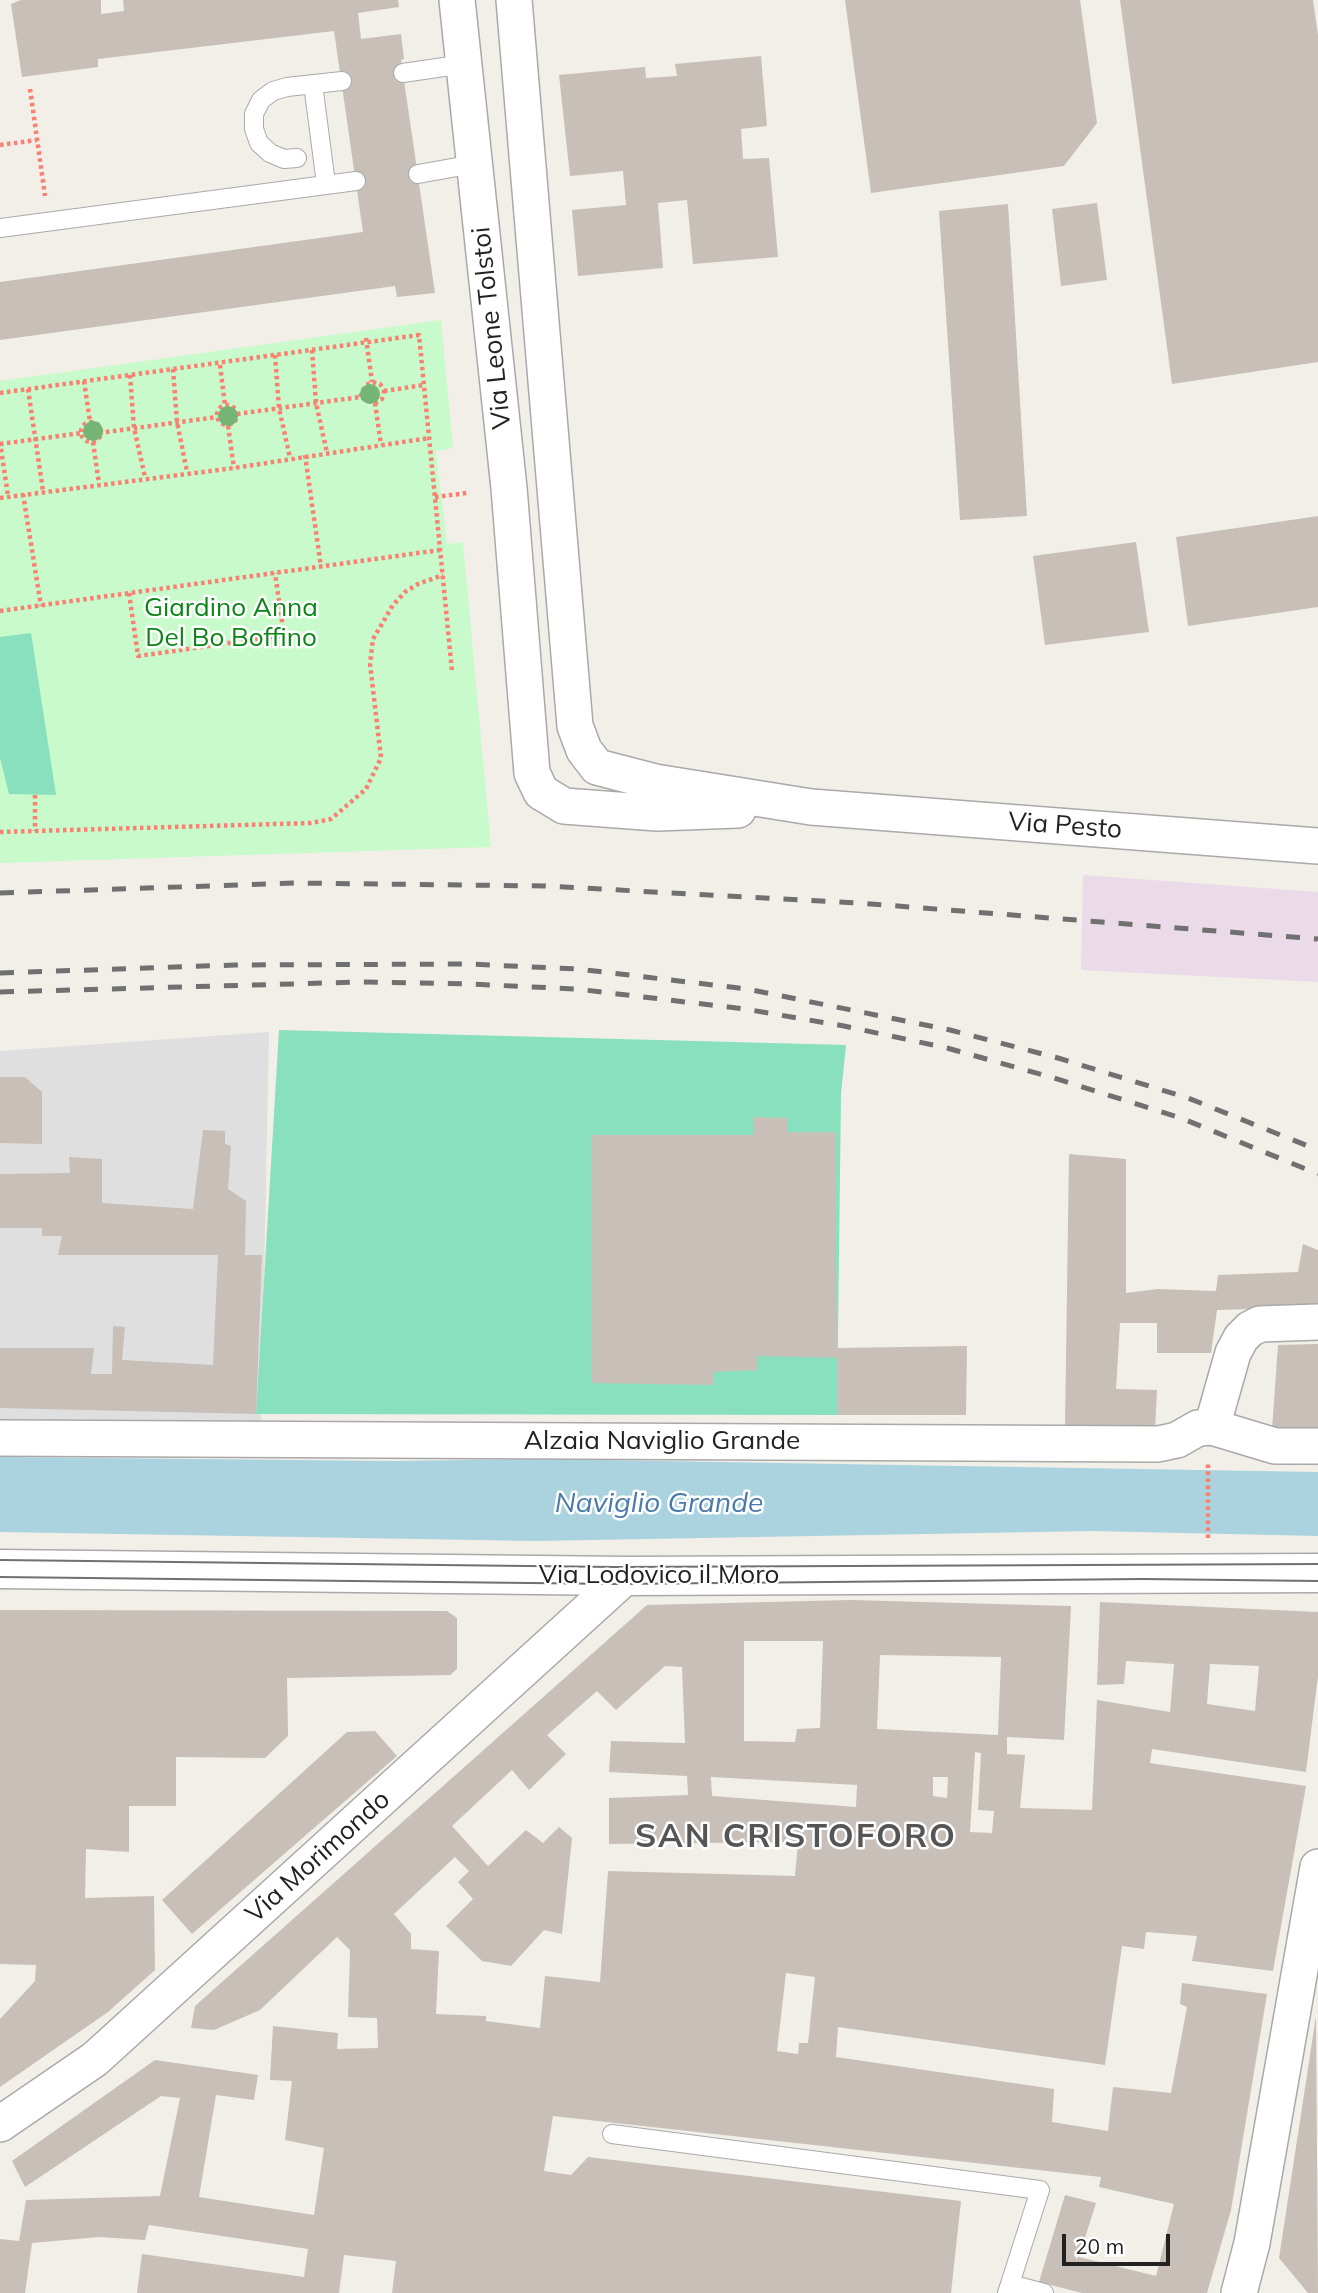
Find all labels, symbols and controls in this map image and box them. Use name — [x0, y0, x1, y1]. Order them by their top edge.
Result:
street label: Via Leone Tolstoi — [466, 225, 518, 431]
park label: Giardino Anna Del Bo Boffino — [144, 592, 318, 654]
street label: Via Pesto — [1007, 806, 1123, 846]
street label: Alzaia Naviglio Grande — [524, 1425, 800, 1457]
water label: Naviglio Grande — [555, 1487, 763, 1521]
street label: Via Lodovico il Moro — [539, 1559, 779, 1591]
street label: Via Morimondo — [240, 1784, 396, 1930]
district label: SAN CRISTOFORO — [637, 1817, 955, 1857]
scale bar — [1066, 2220, 1174, 2264]
text: 20 m — [1075, 2233, 1124, 2259]

